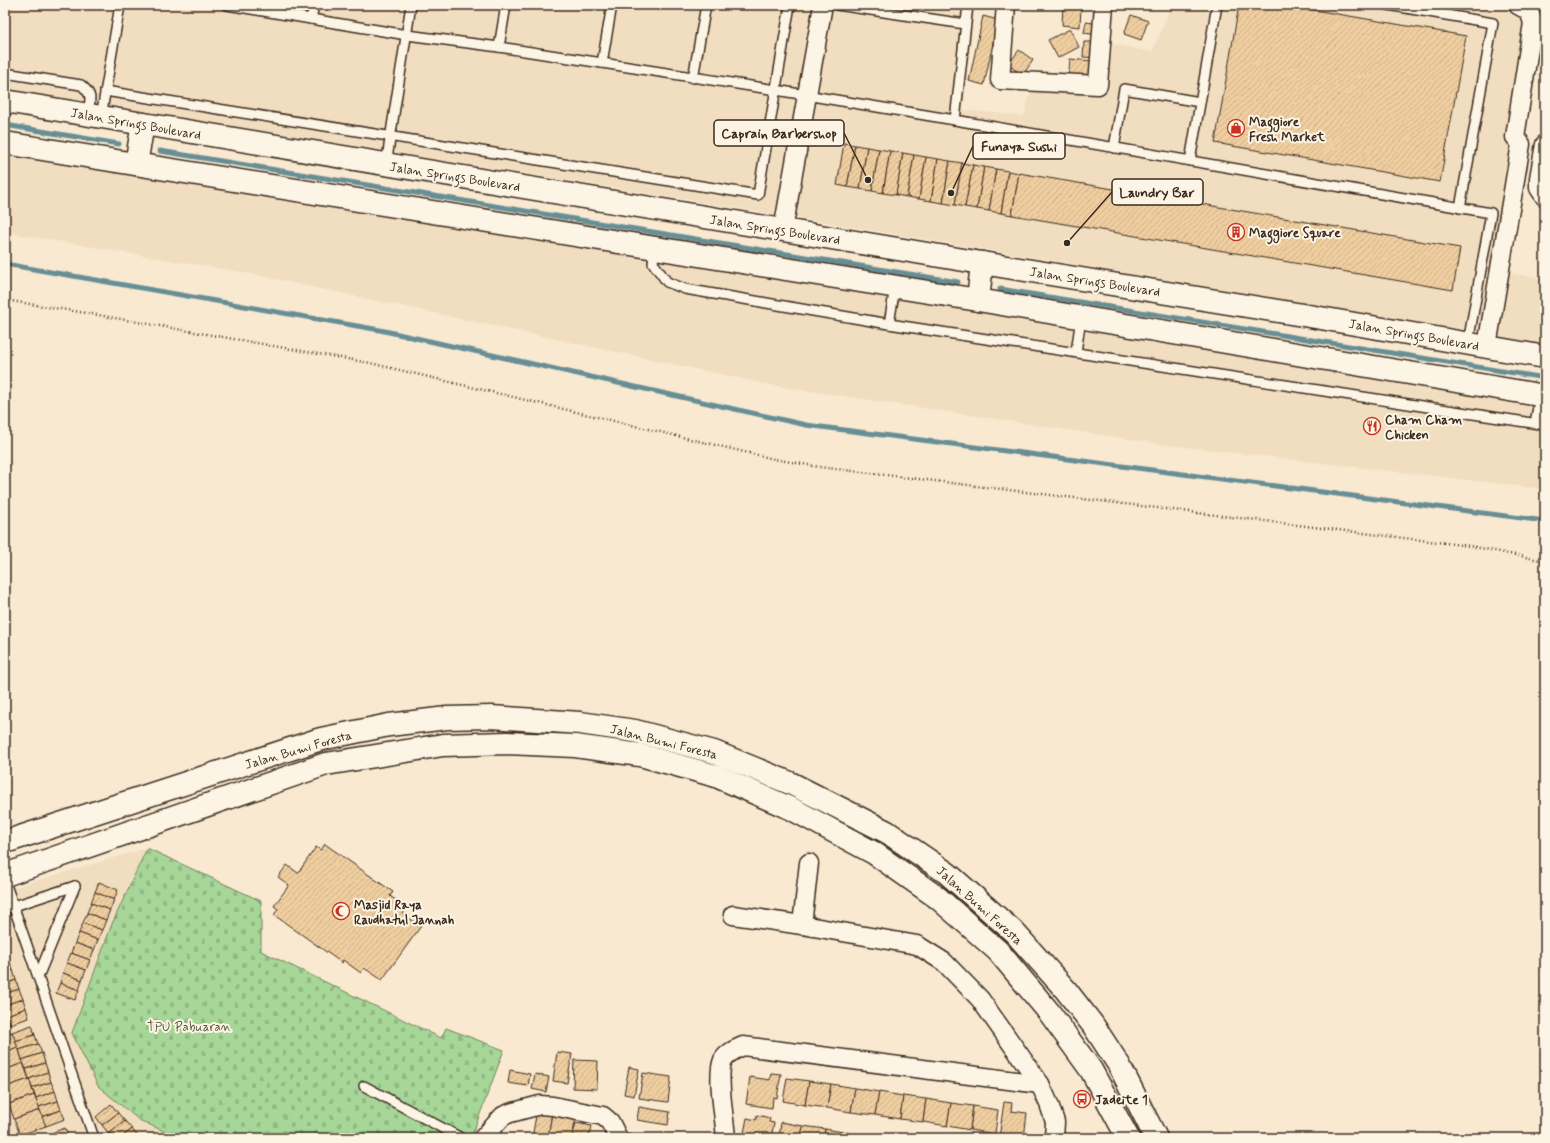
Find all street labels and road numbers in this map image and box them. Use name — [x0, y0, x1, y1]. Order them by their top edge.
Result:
street label: Jalan Springs Boulevard — [69, 105, 202, 146]
street label: Jalan Springs Boulevard — [388, 159, 521, 198]
street label: Jalan Springs Boulevard — [708, 212, 841, 251]
street label: Jalan Springs Boulevard — [1028, 264, 1161, 303]
street label: Jalan Springs Boulevard — [1347, 316, 1480, 357]
street label: Jalan Bumi Foresta — [608, 721, 720, 764]
street label: Jalan Bumi Foresta — [243, 727, 354, 774]
street label: Jalan Bumi Foresta — [932, 863, 1026, 950]

